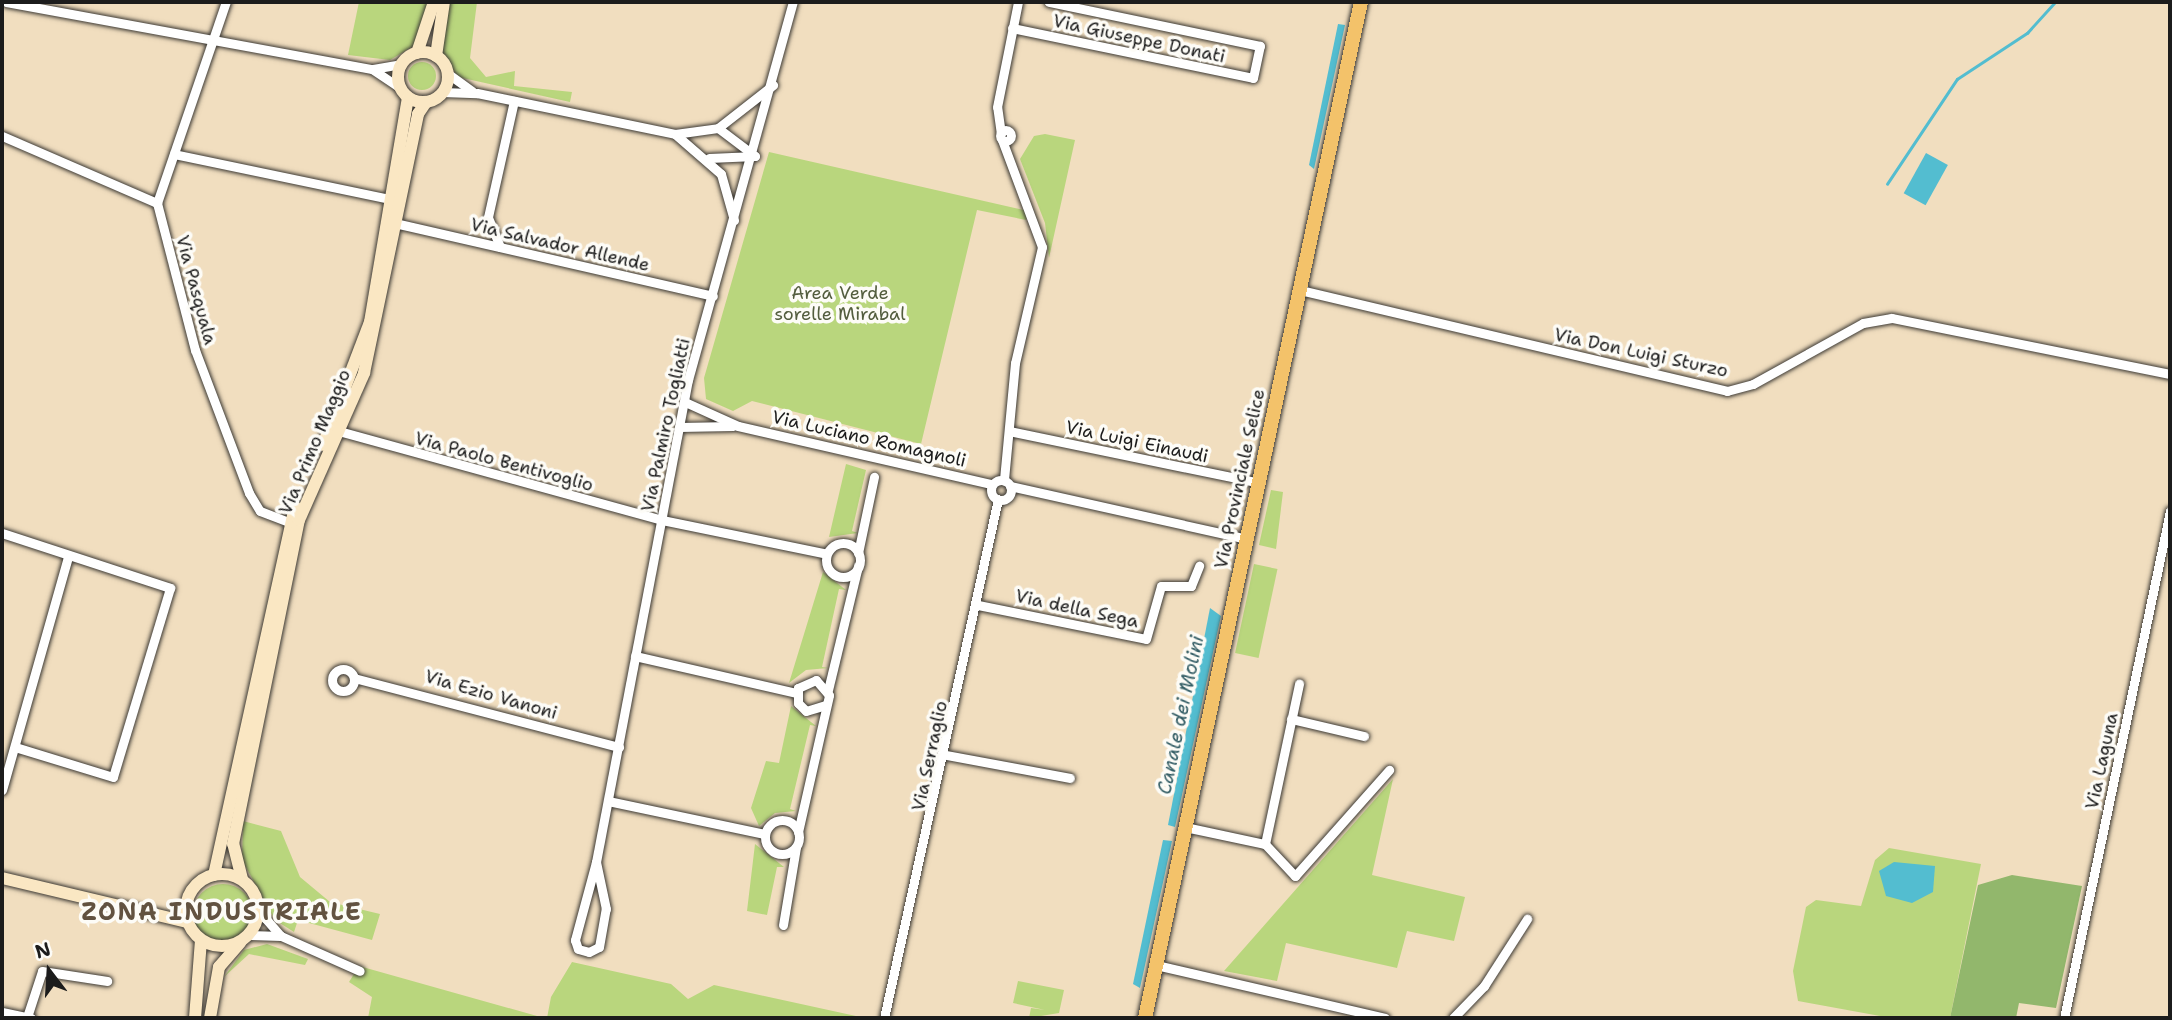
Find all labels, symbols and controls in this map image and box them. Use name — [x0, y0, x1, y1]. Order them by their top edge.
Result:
street label: Via Giuseppe Donati — [1051, 10, 1227, 68]
street label: Via Salvador Allende — [468, 214, 652, 276]
street label: Via Pasquala — [171, 233, 221, 347]
park label: Area Verde sorelle Mirabal — [774, 283, 906, 326]
street label: Via Don Luigi Sturzo — [1552, 324, 1730, 382]
street label: Via Palmiro Togliatti — [637, 336, 695, 514]
street label: Via Primo Maggio — [275, 366, 355, 518]
street label: Via Provinciale Selice — [1210, 387, 1270, 571]
street label: Via Luciano Romagnoli — [770, 406, 968, 472]
street label: Via Luigi Einaudi — [1064, 416, 1210, 468]
street label: Via Paolo Bentivoglio — [412, 428, 596, 496]
street label: Via della Sega — [1013, 585, 1141, 633]
water label: Canale dei Molini — [1153, 634, 1209, 796]
street label: Via Ezio Vanoni — [422, 666, 560, 724]
street label: Via Serraglio — [908, 699, 952, 813]
street label: Via Laguna — [2081, 711, 2123, 811]
district label: ZONA INDUSTRIALE — [83, 899, 361, 927]
north arrow — [14, 936, 84, 1006]
text: N — [32, 936, 54, 965]

